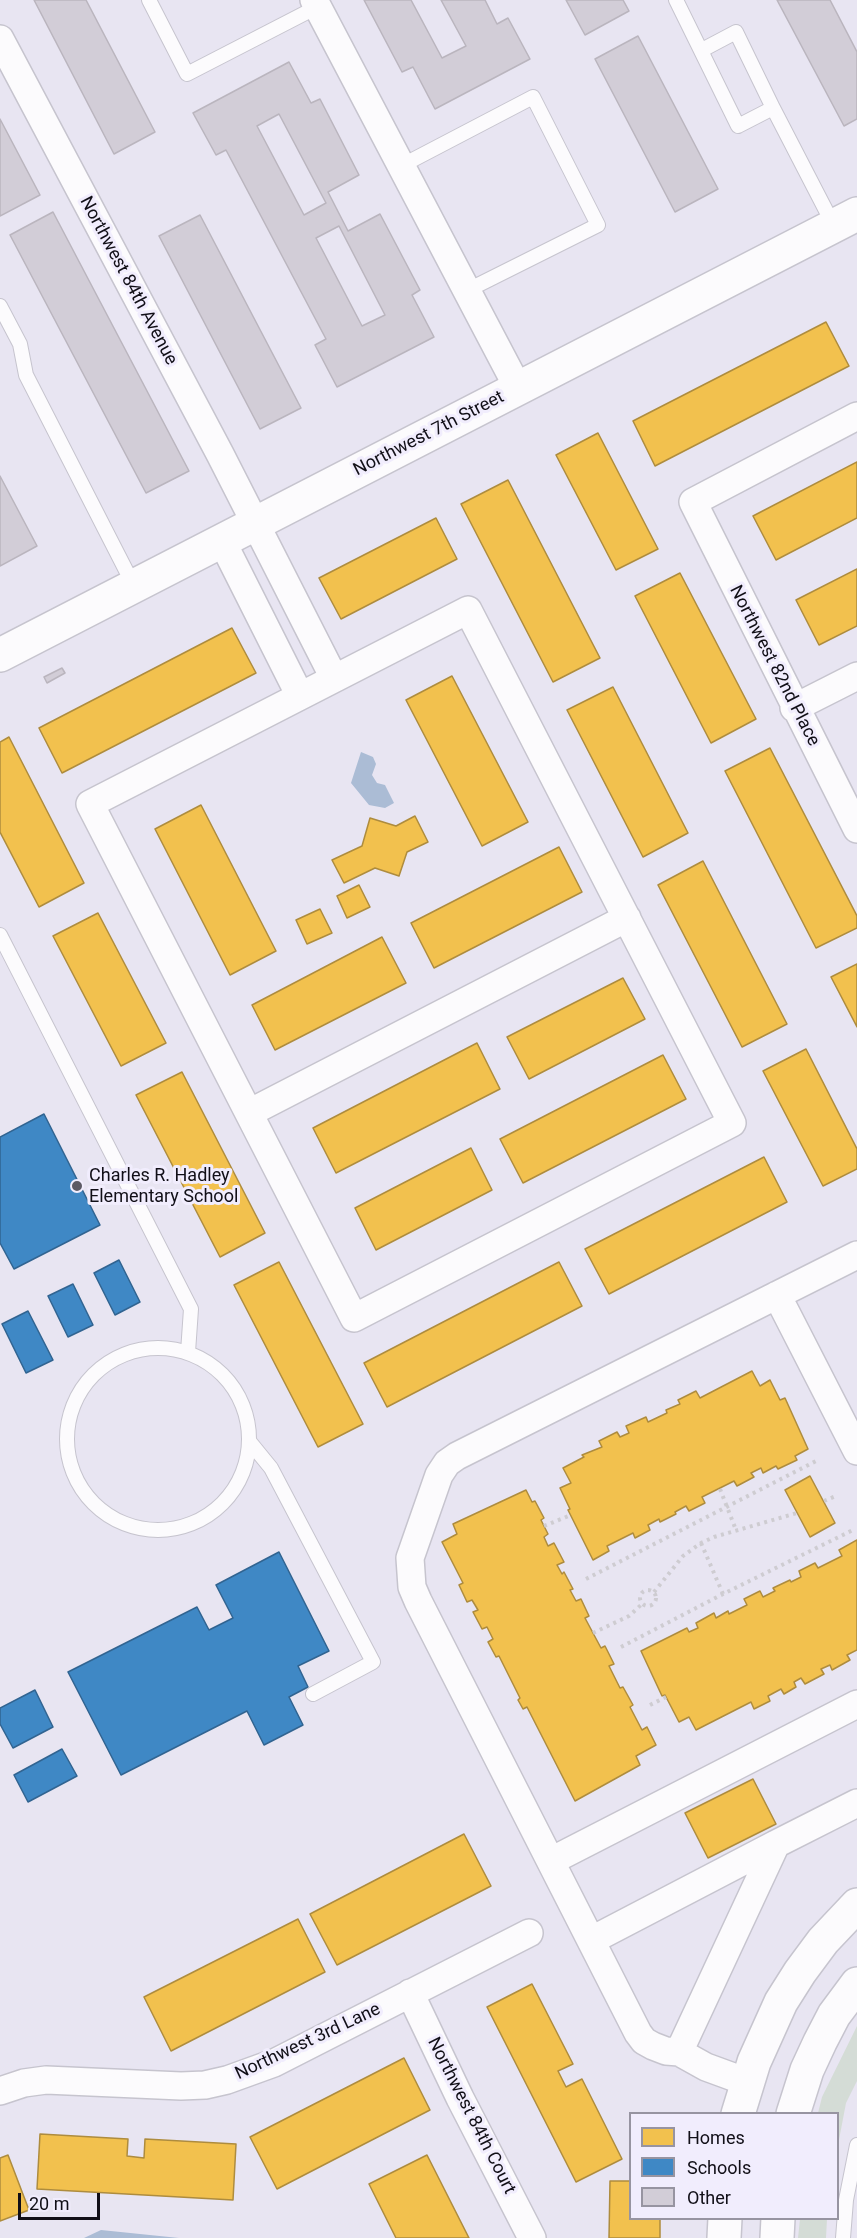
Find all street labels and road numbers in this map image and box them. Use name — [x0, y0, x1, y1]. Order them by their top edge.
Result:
street label: Northwest 84th Avenue — [74, 193, 182, 369]
street label: Northwest 7th Street — [350, 387, 508, 481]
street label: Northwest 82nd Place — [724, 582, 824, 750]
street label: Northwest 3rd Lane — [232, 1999, 384, 2085]
street label: Northwest 84th Court — [422, 2034, 520, 2198]

